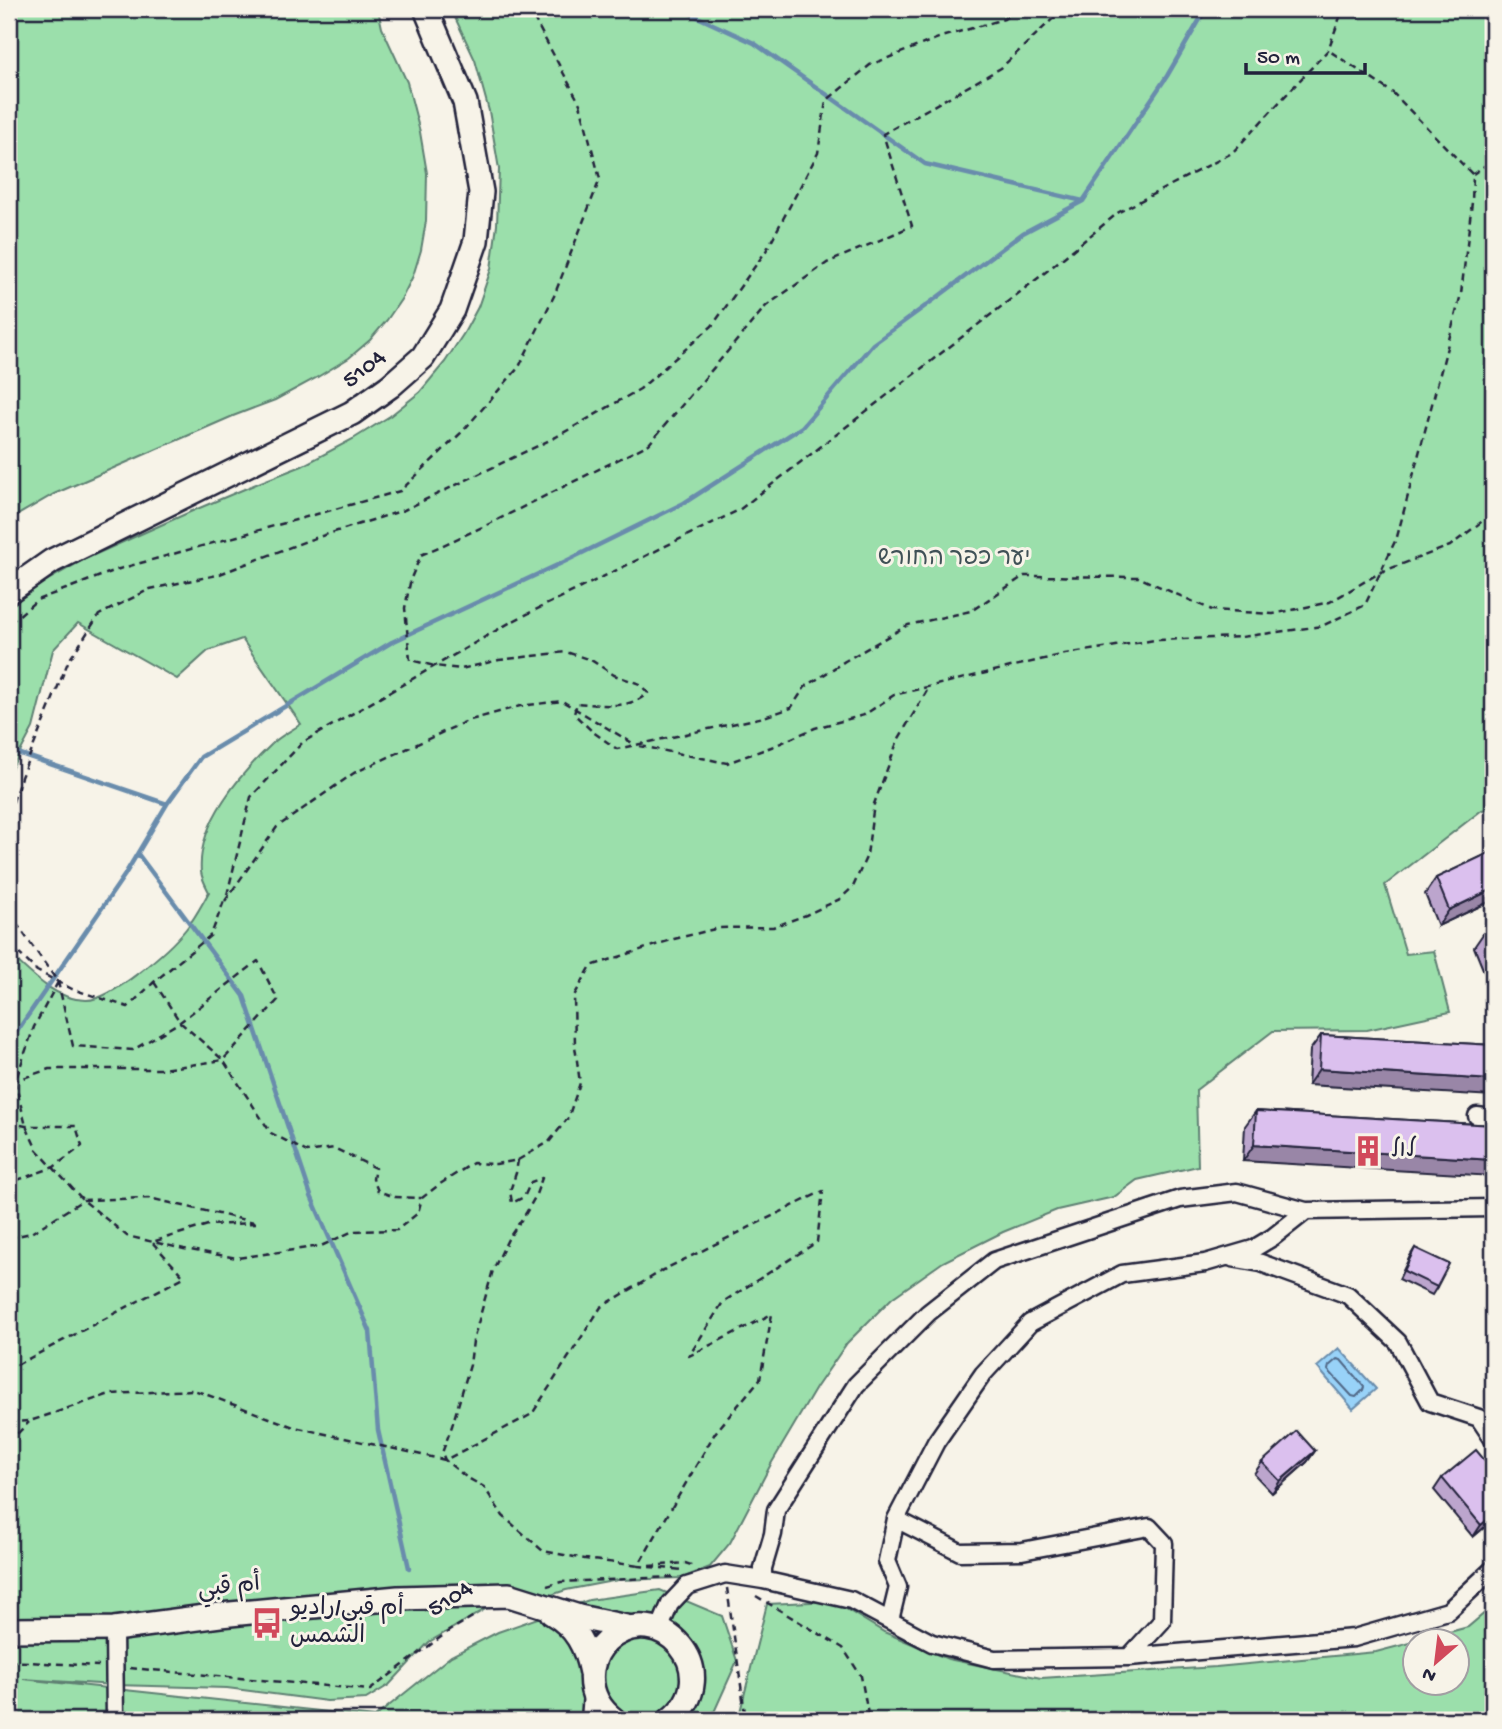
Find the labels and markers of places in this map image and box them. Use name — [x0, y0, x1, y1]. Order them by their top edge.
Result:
building icon: לול — [1351, 1134, 1385, 1168]
place label: לול — [1391, 1135, 1417, 1166]
place label: أم قبي/راديو الشمس — [289, 1591, 404, 1652]
bus stop icon: أم قبي/راديو الشمس — [250, 1606, 284, 1640]

